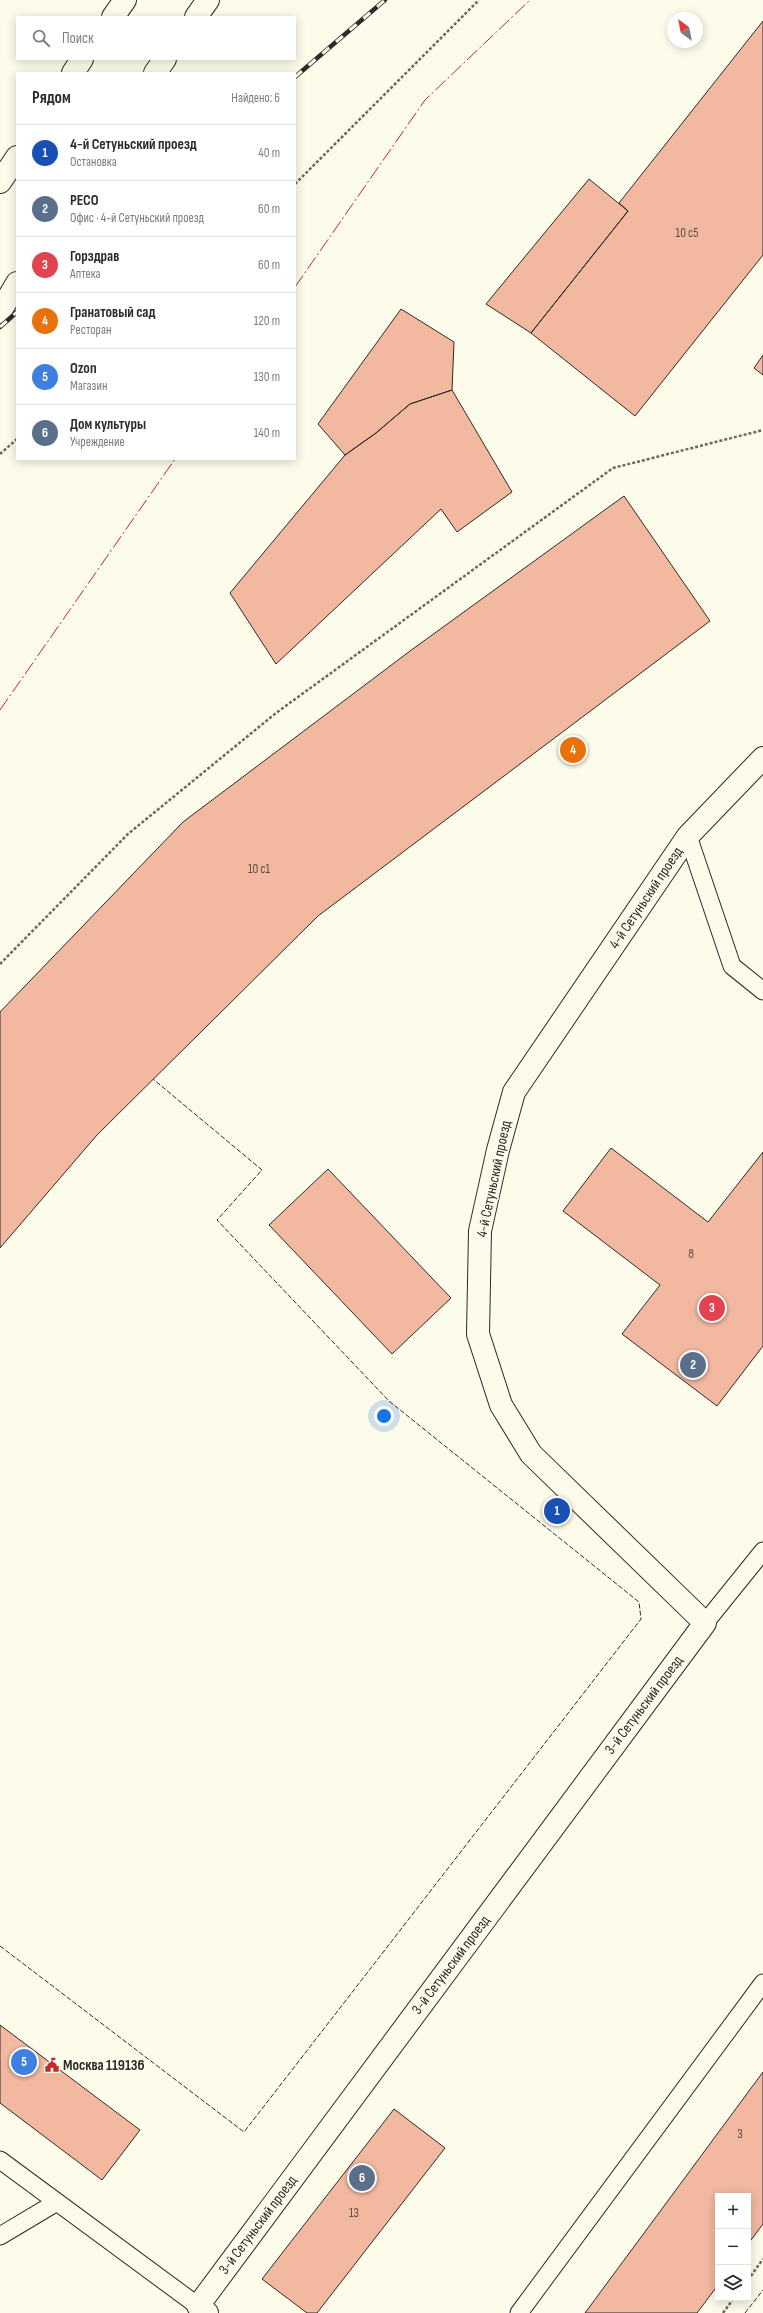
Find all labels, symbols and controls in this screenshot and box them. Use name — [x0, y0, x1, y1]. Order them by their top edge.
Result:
north arrow — [667, 12, 703, 48]
search box — [16, 16, 296, 60]
icon: search — [30, 27, 52, 49]
text: Поиск — [62, 29, 94, 48]
text: Рядом — [32, 88, 71, 108]
text: Найдено: 6 — [231, 90, 280, 106]
text: 4-й Сетуньский проезд — [70, 135, 197, 154]
text: 1 — [42, 145, 48, 161]
text: 40 m — [258, 145, 280, 161]
text: Остановка — [70, 154, 117, 170]
text: РЕСО — [70, 191, 99, 210]
text: 2 — [42, 201, 48, 217]
text: 60 m — [258, 201, 280, 217]
text: Офис · 4-й Сетуньский проезд — [70, 210, 204, 226]
house number: 10 с5 — [676, 225, 698, 241]
text: Горздрав — [70, 247, 119, 266]
text: 3 — [42, 257, 48, 273]
text: 60 m — [258, 257, 280, 273]
text: Аптека — [70, 266, 101, 282]
text: Гранатовый сад — [70, 303, 156, 322]
text: 4 — [42, 313, 48, 329]
text: 120 m — [254, 313, 280, 329]
text: Ресторан — [70, 322, 111, 338]
text: Ozon — [70, 359, 97, 378]
text: 5 — [42, 369, 48, 385]
text: 130 m — [254, 369, 280, 385]
text: Магазин — [70, 378, 107, 394]
text: Дом культуры — [70, 415, 146, 434]
text: 6 — [42, 425, 48, 441]
text: 140 m — [254, 425, 280, 441]
text: Учреждение — [70, 434, 125, 450]
pin: 4 — [560, 735, 586, 765]
street label: 4-й Сетуньский проезд — [605, 843, 688, 953]
house number: 10 с1 — [248, 861, 271, 877]
street label: 4-й Сетуньский проезд — [472, 1118, 516, 1239]
house number: 8 — [688, 1246, 694, 1262]
pin: 3 — [699, 1293, 725, 1323]
pin: 2 — [680, 1350, 706, 1380]
your location — [374, 1406, 394, 1426]
pin: 1 — [544, 1496, 570, 1526]
street label: 3-й Сетуньский проезд — [601, 1651, 688, 1758]
street label: 3-й Сетуньский проезд — [408, 1911, 495, 2018]
pin: 5 — [11, 2047, 37, 2077]
place label: Москва 119136 — [63, 2056, 145, 2075]
public building icon: Москва 119136 — [44, 2057, 60, 2073]
house number: 3 — [737, 2126, 743, 2142]
pin: 6 — [349, 2163, 375, 2193]
street label: 3-й Сетуньский проезд — [215, 2171, 302, 2278]
map controls — [715, 2193, 751, 2301]
button: + — [715, 2193, 751, 2229]
house number: 13 — [349, 2205, 359, 2221]
button: − — [715, 2229, 751, 2265]
button: layers — [715, 2265, 751, 2301]

